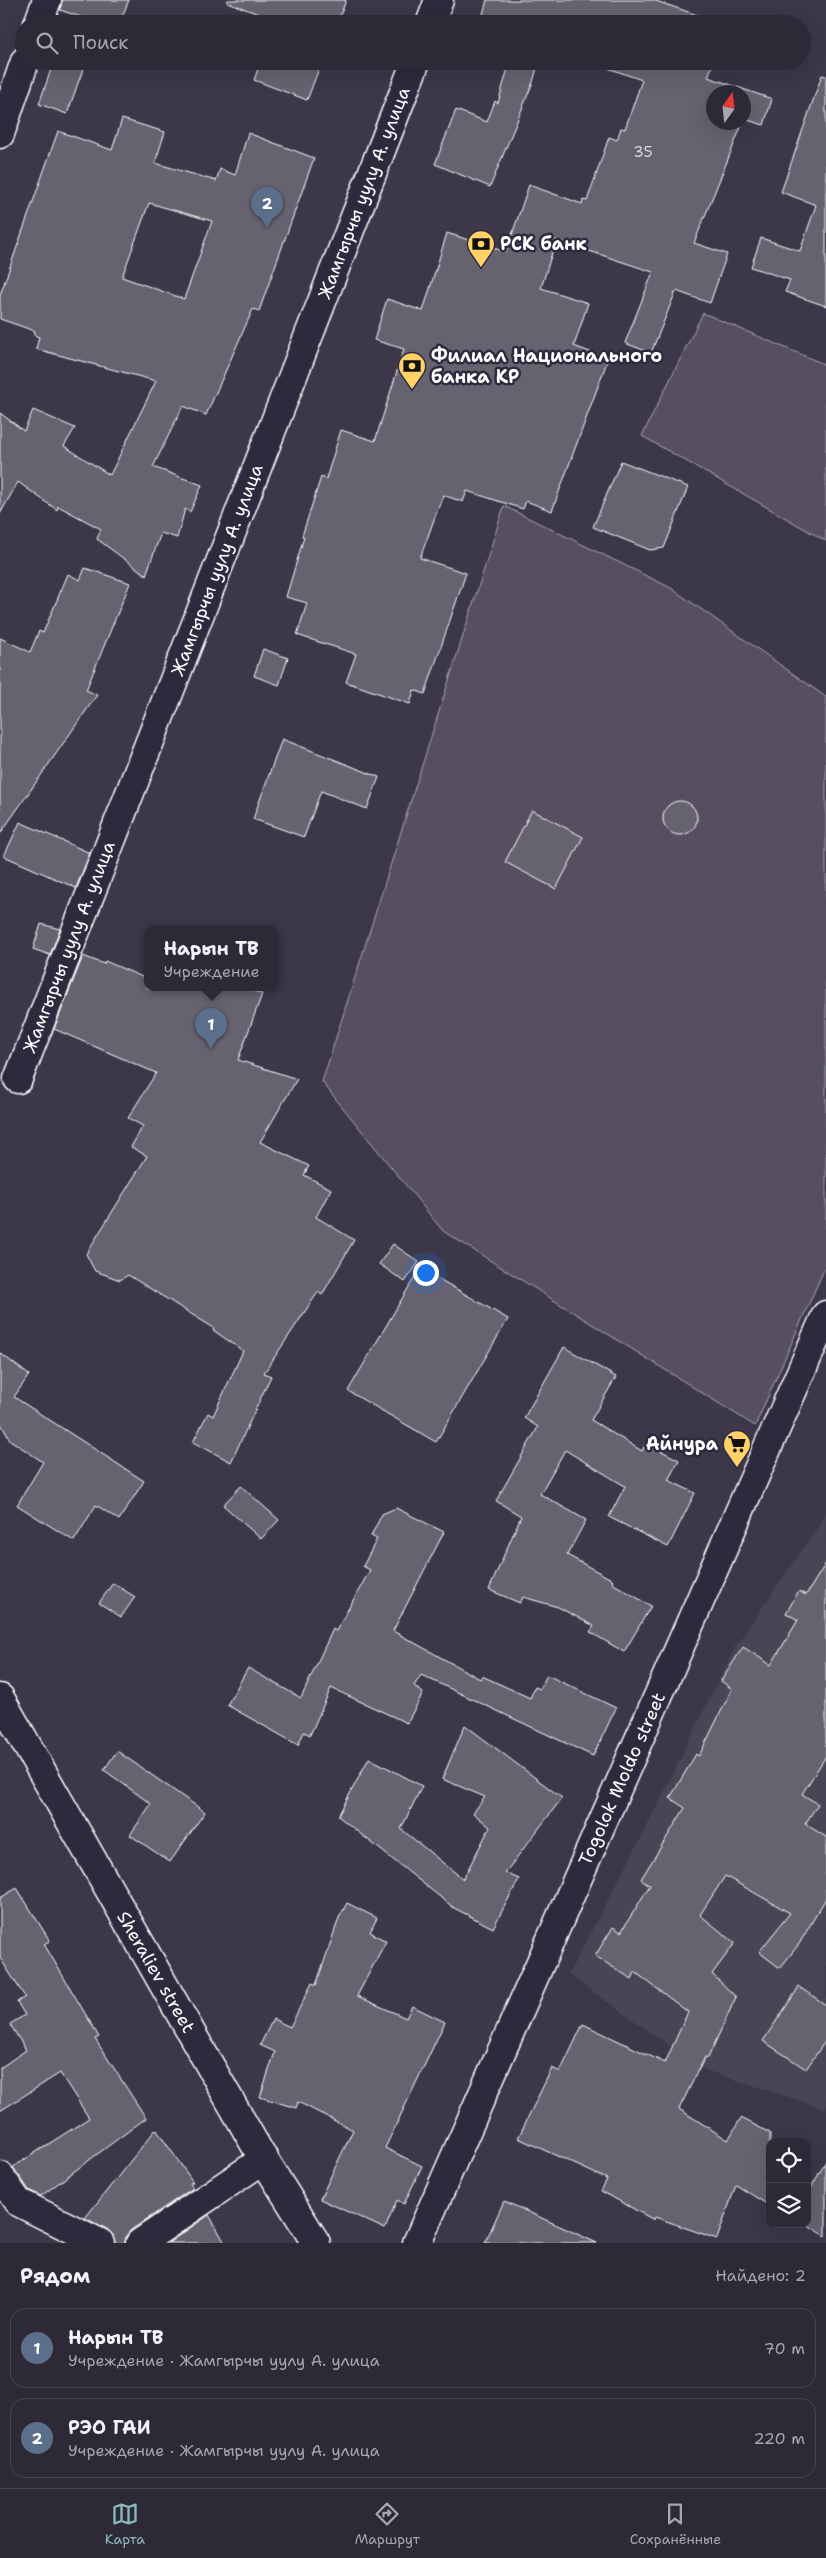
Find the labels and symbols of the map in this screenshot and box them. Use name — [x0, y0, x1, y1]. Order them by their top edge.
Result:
street label: Жамгырчы уулу А. улица — [312, 84, 416, 302]
north arrow — [706, 85, 751, 130]
house number: 35 — [633, 142, 653, 162]
pin: 2 — [251, 187, 283, 228]
bank icon: РСК банк — [466, 229, 496, 268]
place label: РСК банк — [500, 232, 587, 256]
place label: Филиал Национального банка КР — [431, 344, 662, 389]
bank icon: Филиал Национального банка КР — [397, 351, 427, 390]
street label: Жамгырчы уулу А. улица — [165, 461, 269, 679]
street label: Жамгырчы уулу А. улица — [17, 838, 121, 1056]
pin: 1 — [195, 1008, 227, 1049]
your location — [413, 1260, 439, 1286]
supermarket icon: Айнура — [722, 1429, 752, 1468]
place label: Айнура — [646, 1432, 719, 1456]
street label: Togolok Moldo street — [573, 1689, 671, 1869]
street label: Sheraliev street — [111, 1907, 201, 2037]

